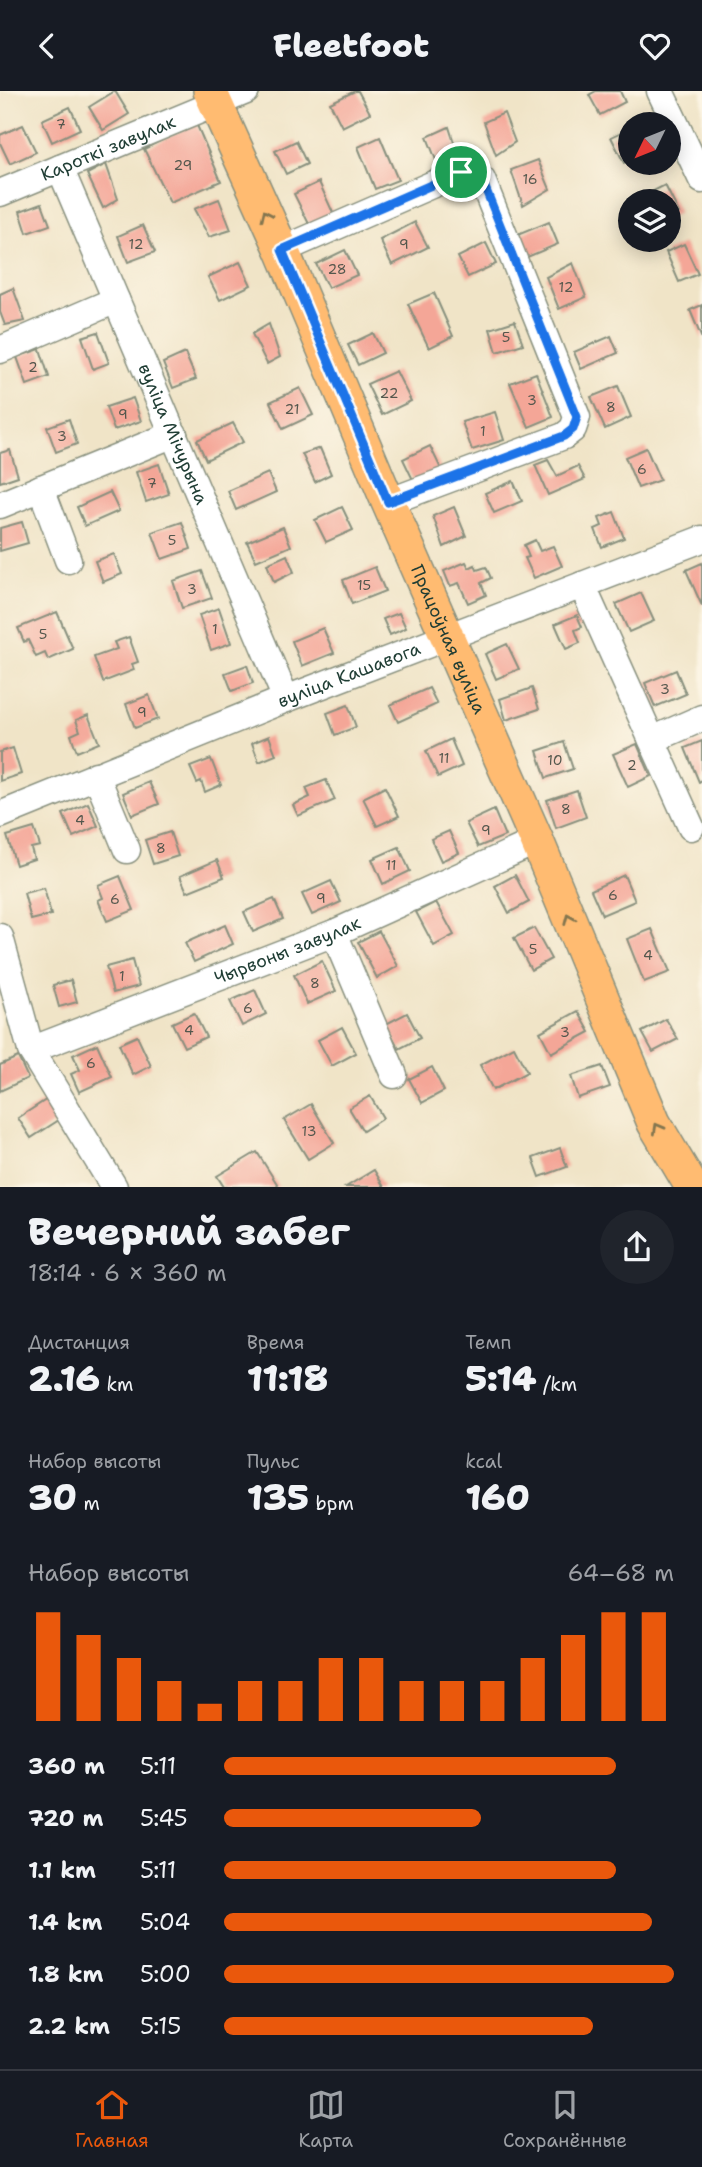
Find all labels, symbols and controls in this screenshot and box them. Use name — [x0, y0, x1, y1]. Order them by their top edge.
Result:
text: Fleetfoot — [273, 24, 429, 67]
icon: back — [28, 27, 66, 65]
icon: heart — [636, 27, 674, 65]
street label: Кароткі завулак — [37, 109, 179, 187]
north arrow — [618, 112, 681, 175]
map controls — [618, 112, 681, 252]
house number: 7 — [56, 115, 66, 133]
pin — [431, 142, 491, 202]
icon: arrive — [442, 153, 480, 191]
house number: 29 — [174, 156, 192, 174]
house number: 16 — [522, 170, 538, 188]
button: layers — [618, 189, 681, 252]
one-way arrow — [260, 210, 274, 222]
house number: 12 — [129, 235, 143, 253]
house number: 9 — [399, 235, 409, 253]
house number: 28 — [327, 260, 347, 278]
house number: 12 — [559, 278, 573, 296]
house number: 5 — [502, 328, 510, 346]
house number: 2 — [28, 358, 38, 376]
street label: вуліца Мічурына — [133, 360, 214, 508]
house number: 22 — [380, 384, 398, 402]
house number: 3 — [527, 391, 537, 409]
house number: 8 — [606, 398, 616, 416]
house number: 21 — [285, 400, 299, 418]
house number: 9 — [118, 405, 128, 423]
house number: 1 — [480, 422, 486, 440]
house number: 3 — [57, 427, 67, 445]
house number: 6 — [637, 460, 647, 478]
house number: 7 — [147, 474, 157, 492]
house number: 5 — [168, 531, 176, 549]
street label: Працоўная вуліца — [405, 561, 492, 718]
house number: 15 — [357, 576, 371, 594]
house number: 3 — [187, 580, 197, 598]
house number: 1 — [212, 620, 218, 638]
house number: 5 — [39, 625, 47, 643]
street label: вуліца Кашавога — [274, 636, 424, 713]
house number: 3 — [660, 680, 670, 698]
house number: 9 — [137, 703, 147, 721]
house number: 11 — [438, 749, 450, 767]
house number: 10 — [547, 751, 563, 769]
house number: 2 — [627, 756, 637, 774]
house number: 8 — [561, 800, 571, 818]
house number: 4 — [75, 811, 85, 829]
house number: 9 — [481, 821, 491, 839]
house number: 8 — [156, 839, 166, 857]
house number: 11 — [385, 856, 397, 874]
house number: 6 — [608, 886, 618, 904]
house number: 9 — [316, 889, 326, 907]
house number: 6 — [110, 890, 120, 908]
street label: Чырвоны завулак — [211, 910, 365, 990]
one-way arrow — [564, 913, 578, 925]
house number: 5 — [529, 940, 537, 958]
house number: 4 — [643, 946, 653, 964]
house number: 1 — [119, 967, 125, 985]
house number: 8 — [310, 974, 320, 992]
house number: 6 — [243, 999, 253, 1017]
house number: 4 — [184, 1021, 194, 1039]
house number: 3 — [560, 1023, 570, 1041]
house number: 6 — [86, 1054, 96, 1072]
house number: 13 — [302, 1122, 316, 1140]
one-way arrow — [652, 1123, 666, 1136]
text: Вечерний забег — [28, 1206, 350, 1257]
button: share — [600, 1210, 674, 1284]
text: 18:14 · 6 × 360 m — [28, 1258, 227, 1288]
text: Дистанция — [28, 1330, 130, 1355]
text: Время — [247, 1330, 305, 1355]
text: Темп — [465, 1330, 511, 1355]
text: 2.16 — [28, 1355, 100, 1402]
text: 11:18 — [247, 1355, 328, 1402]
text: 5:14 — [465, 1355, 537, 1402]
text: km — [100, 1372, 133, 1397]
text: /km — [537, 1372, 577, 1397]
text: Набор высоты — [28, 1449, 161, 1474]
text: Пульс — [247, 1449, 300, 1474]
text: kcal — [465, 1449, 502, 1474]
text: 30 — [28, 1474, 77, 1521]
text: 135 — [247, 1474, 309, 1521]
text: 160 — [465, 1474, 530, 1521]
text: m — [77, 1491, 100, 1516]
text: bpm — [309, 1491, 354, 1516]
text: Набор высоты — [28, 1558, 189, 1588]
text: 64–68 m — [568, 1558, 674, 1588]
text: 360 m — [28, 1751, 105, 1781]
text: 5:11 — [140, 1751, 176, 1781]
text: 720 m — [28, 1803, 104, 1833]
text: 5:45 — [140, 1803, 188, 1833]
text: 1.1 km — [28, 1855, 96, 1885]
text: 5:11 — [140, 1855, 176, 1885]
text: 1.4 km — [28, 1907, 102, 1937]
text: 5:04 — [140, 1907, 190, 1937]
text: 1.8 km — [28, 1959, 103, 1989]
text: 5:00 — [140, 1959, 191, 1989]
text: 2.2 km — [28, 2011, 110, 2041]
text: 5:15 — [140, 2011, 181, 2041]
tab: Главная — [75, 2086, 149, 2153]
tab: Карта — [299, 2086, 353, 2153]
tab: Сохранённые — [503, 2086, 627, 2153]

